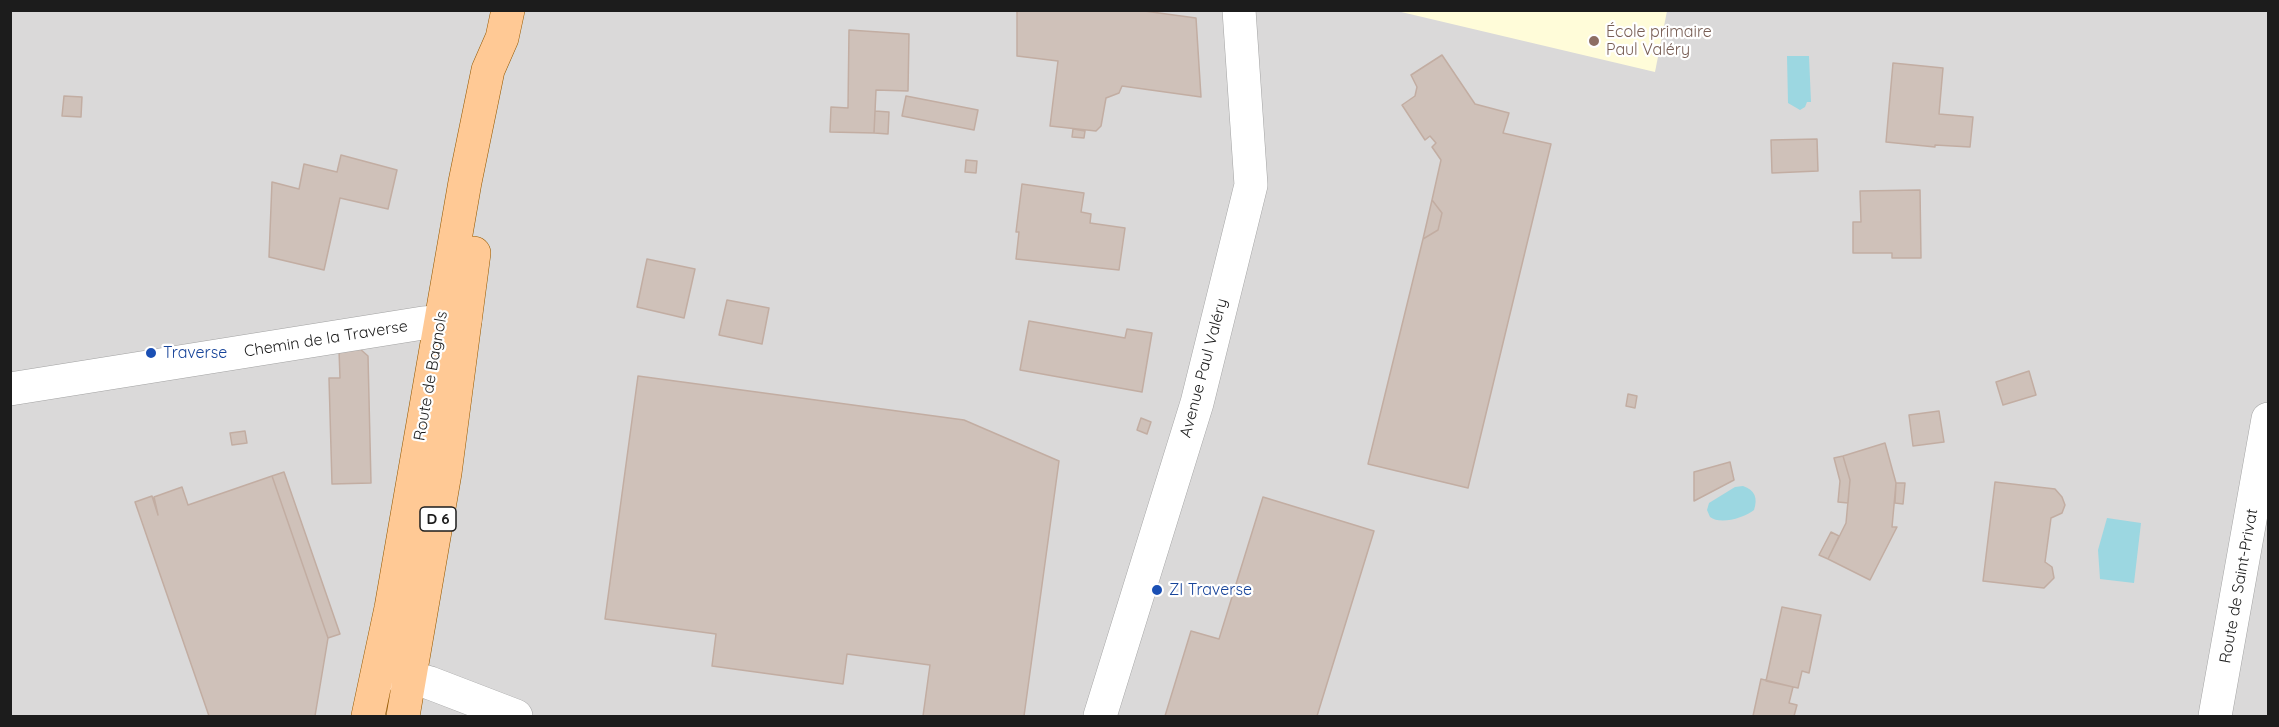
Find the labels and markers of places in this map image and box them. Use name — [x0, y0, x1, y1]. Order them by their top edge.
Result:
place label: École primaire Paul Valéry — [1606, 22, 1712, 60]
marker: École primaire Paul Valéry — [1587, 34, 1601, 48]
place label: Traverse — [163, 343, 227, 363]
marker: Traverse — [144, 346, 158, 360]
place label: ZI Traverse — [1169, 580, 1252, 600]
marker: ZI Traverse — [1150, 583, 1164, 597]

